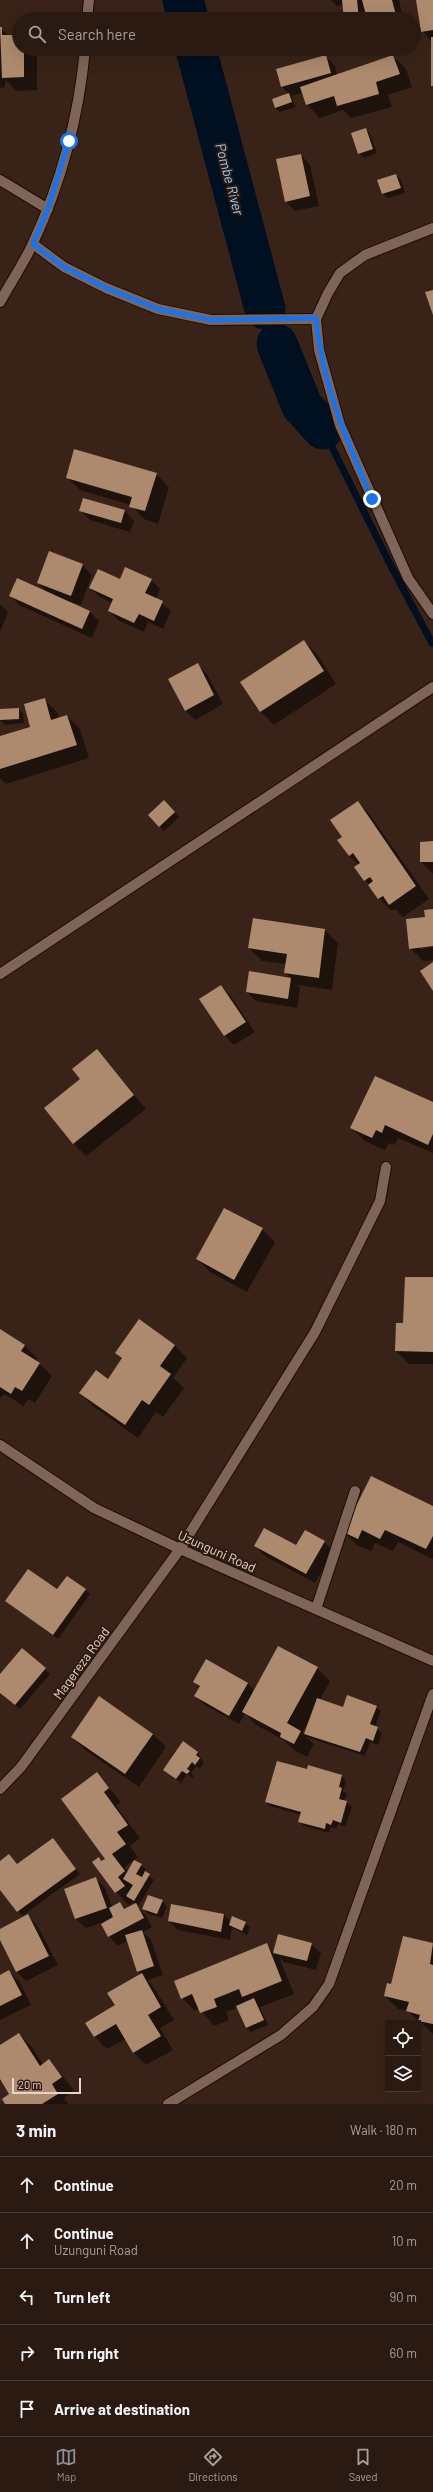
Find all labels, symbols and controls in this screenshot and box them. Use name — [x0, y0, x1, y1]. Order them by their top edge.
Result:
search box — [12, 12, 421, 56]
icon: search — [26, 23, 48, 45]
text: Search here — [58, 25, 136, 43]
route start — [60, 132, 78, 150]
water label: Pombe River — [212, 141, 248, 218]
route end — [363, 490, 381, 508]
street label: Uzunguni Road — [175, 1527, 259, 1575]
street label: Magereza Road — [49, 1624, 113, 1702]
map controls — [385, 2020, 421, 2092]
button: locate — [385, 2020, 421, 2056]
button: layers — [385, 2056, 421, 2092]
scale bar — [12, 2076, 81, 2095]
text: 20 m — [18, 2078, 41, 2091]
text: 3 min — [16, 2120, 56, 2140]
text: Walk · 180 m — [350, 2122, 417, 2138]
icon: ahead — [16, 2174, 38, 2196]
text: Continue — [54, 2176, 114, 2194]
text: 20 m — [389, 2177, 417, 2193]
text: Continue — [54, 2224, 114, 2242]
icon: ahead — [16, 2230, 38, 2252]
text: 10 m — [392, 2233, 417, 2249]
text: Uzunguni Road — [54, 2242, 138, 2258]
icon: left — [16, 2286, 38, 2308]
text: Turn left — [54, 2288, 110, 2306]
text: 90 m — [390, 2289, 417, 2305]
icon: right — [16, 2342, 38, 2364]
text: Turn right — [54, 2344, 119, 2362]
text: 60 m — [390, 2345, 417, 2361]
icon: arrive — [16, 2398, 38, 2420]
text: Arrive at destination — [54, 2400, 190, 2418]
tab: Map — [55, 2446, 77, 2483]
tab: Directions — [188, 2446, 238, 2483]
tab: Saved — [349, 2446, 378, 2483]

